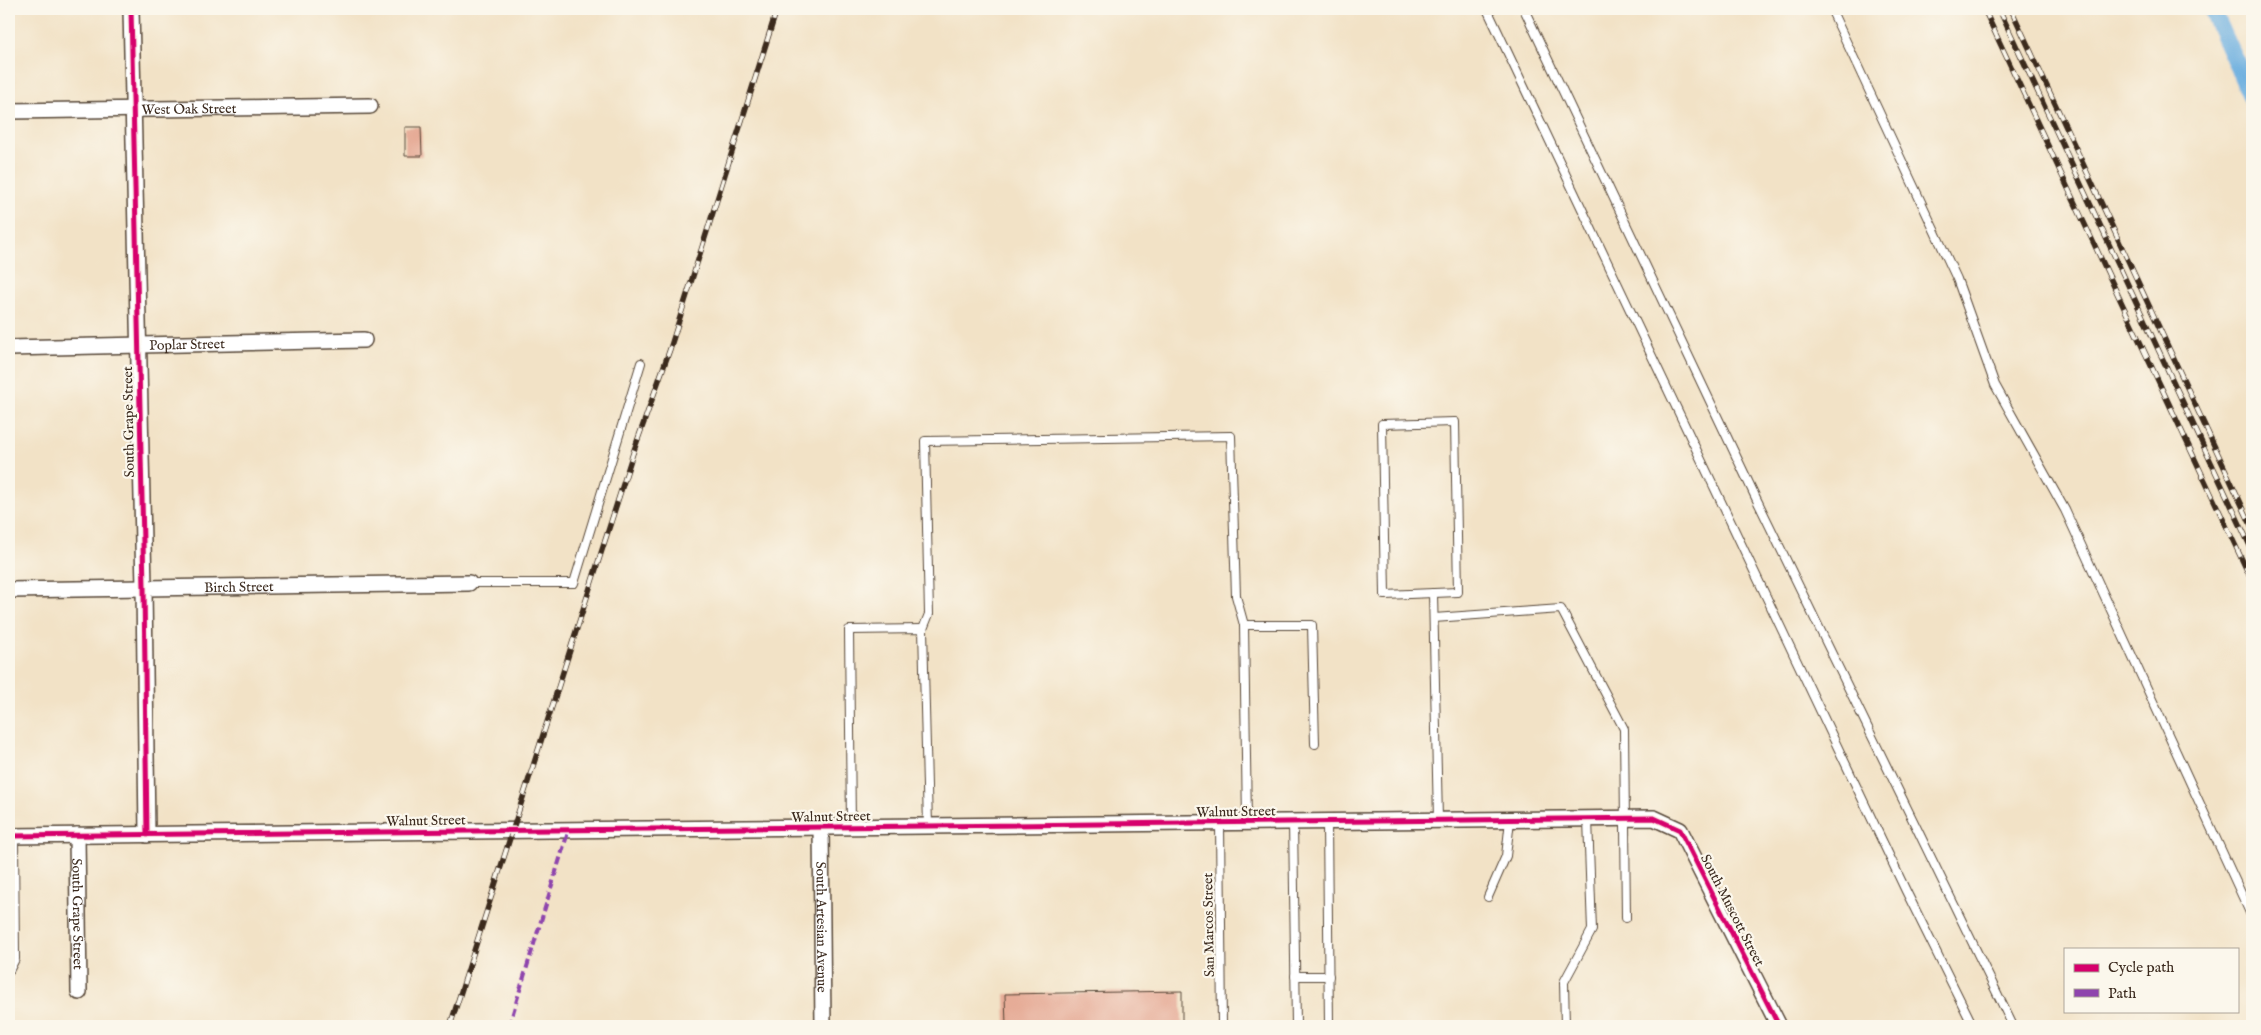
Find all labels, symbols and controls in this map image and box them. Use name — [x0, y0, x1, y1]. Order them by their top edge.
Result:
street label: West Oak Street — [141, 100, 237, 119]
street label: Poplar Street — [149, 335, 225, 355]
street label: South Grape Street — [119, 366, 139, 478]
street label: Birch Street — [204, 578, 274, 597]
street label: Walnut Street — [1196, 802, 1276, 822]
street label: Walnut Street — [791, 807, 871, 827]
street label: Walnut Street — [386, 811, 466, 831]
street label: South Muscott Street — [1696, 851, 1768, 970]
street label: South Grape Street — [67, 858, 87, 970]
street label: South Artesian Avenue — [811, 861, 831, 993]
street label: San Marcos Street — [1199, 872, 1219, 977]
legend — [2064, 948, 2238, 1012]
text: Cycle path — [2108, 958, 2174, 977]
text: Path — [2108, 984, 2136, 1003]

